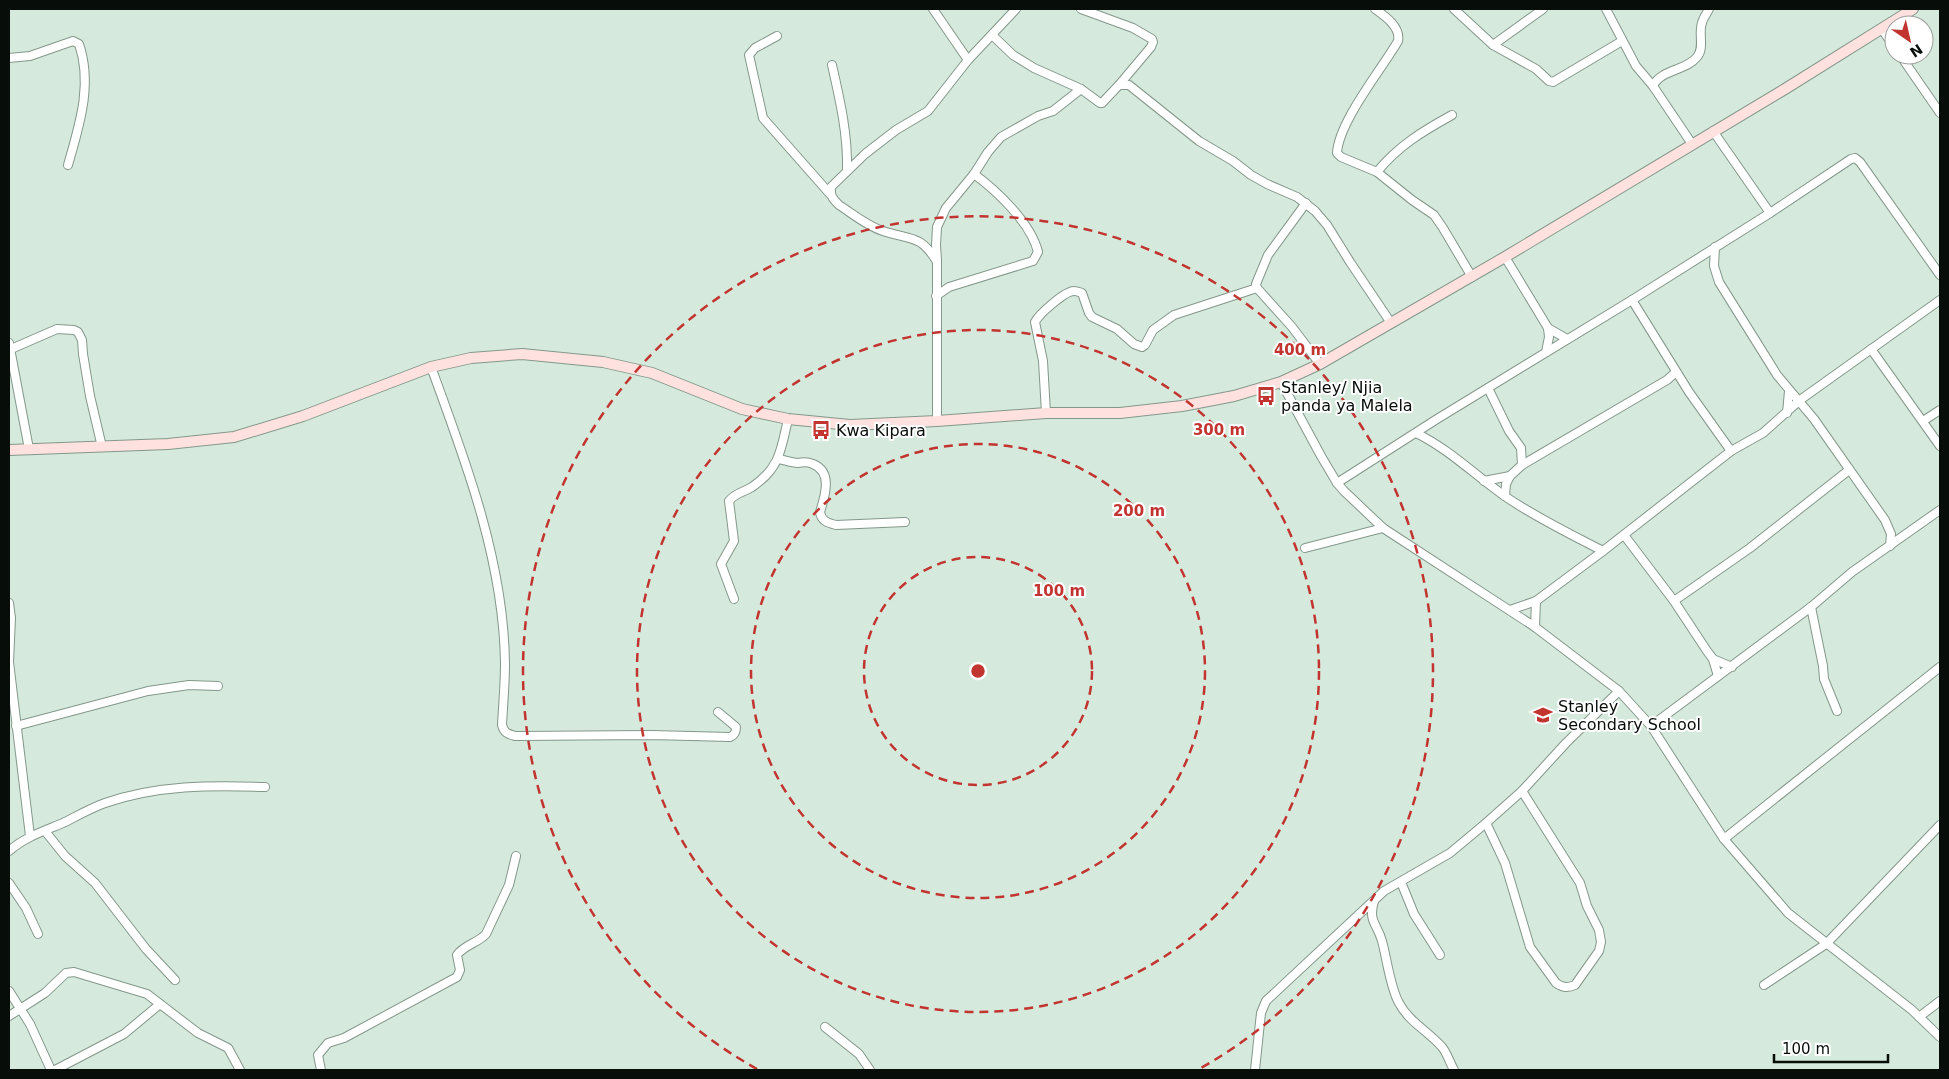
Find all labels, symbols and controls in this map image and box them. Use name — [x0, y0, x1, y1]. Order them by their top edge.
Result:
north arrow — [1884, 15, 1934, 65]
text: N — [1907, 41, 1926, 61]
text: 400 m — [1274, 341, 1326, 359]
place label: Stanley/ Njia panda ya Malela — [1281, 378, 1413, 415]
bus stop icon: Stanley/ Njia panda ya Malela — [1255, 385, 1277, 407]
bus stop icon: Kwa Kipara — [810, 419, 832, 441]
place label: Kwa Kipara — [836, 421, 926, 440]
text: 300 m — [1193, 421, 1245, 439]
text: 200 m — [1113, 502, 1165, 520]
text: 100 m — [1033, 582, 1085, 600]
centre of rings — [969, 662, 987, 680]
place label: Stanley Secondary School — [1558, 697, 1701, 734]
school or university icon: Stanley Secondary School — [1532, 704, 1554, 726]
scale bar — [1774, 1032, 1888, 1064]
text: 100 m — [1782, 1040, 1830, 1058]

